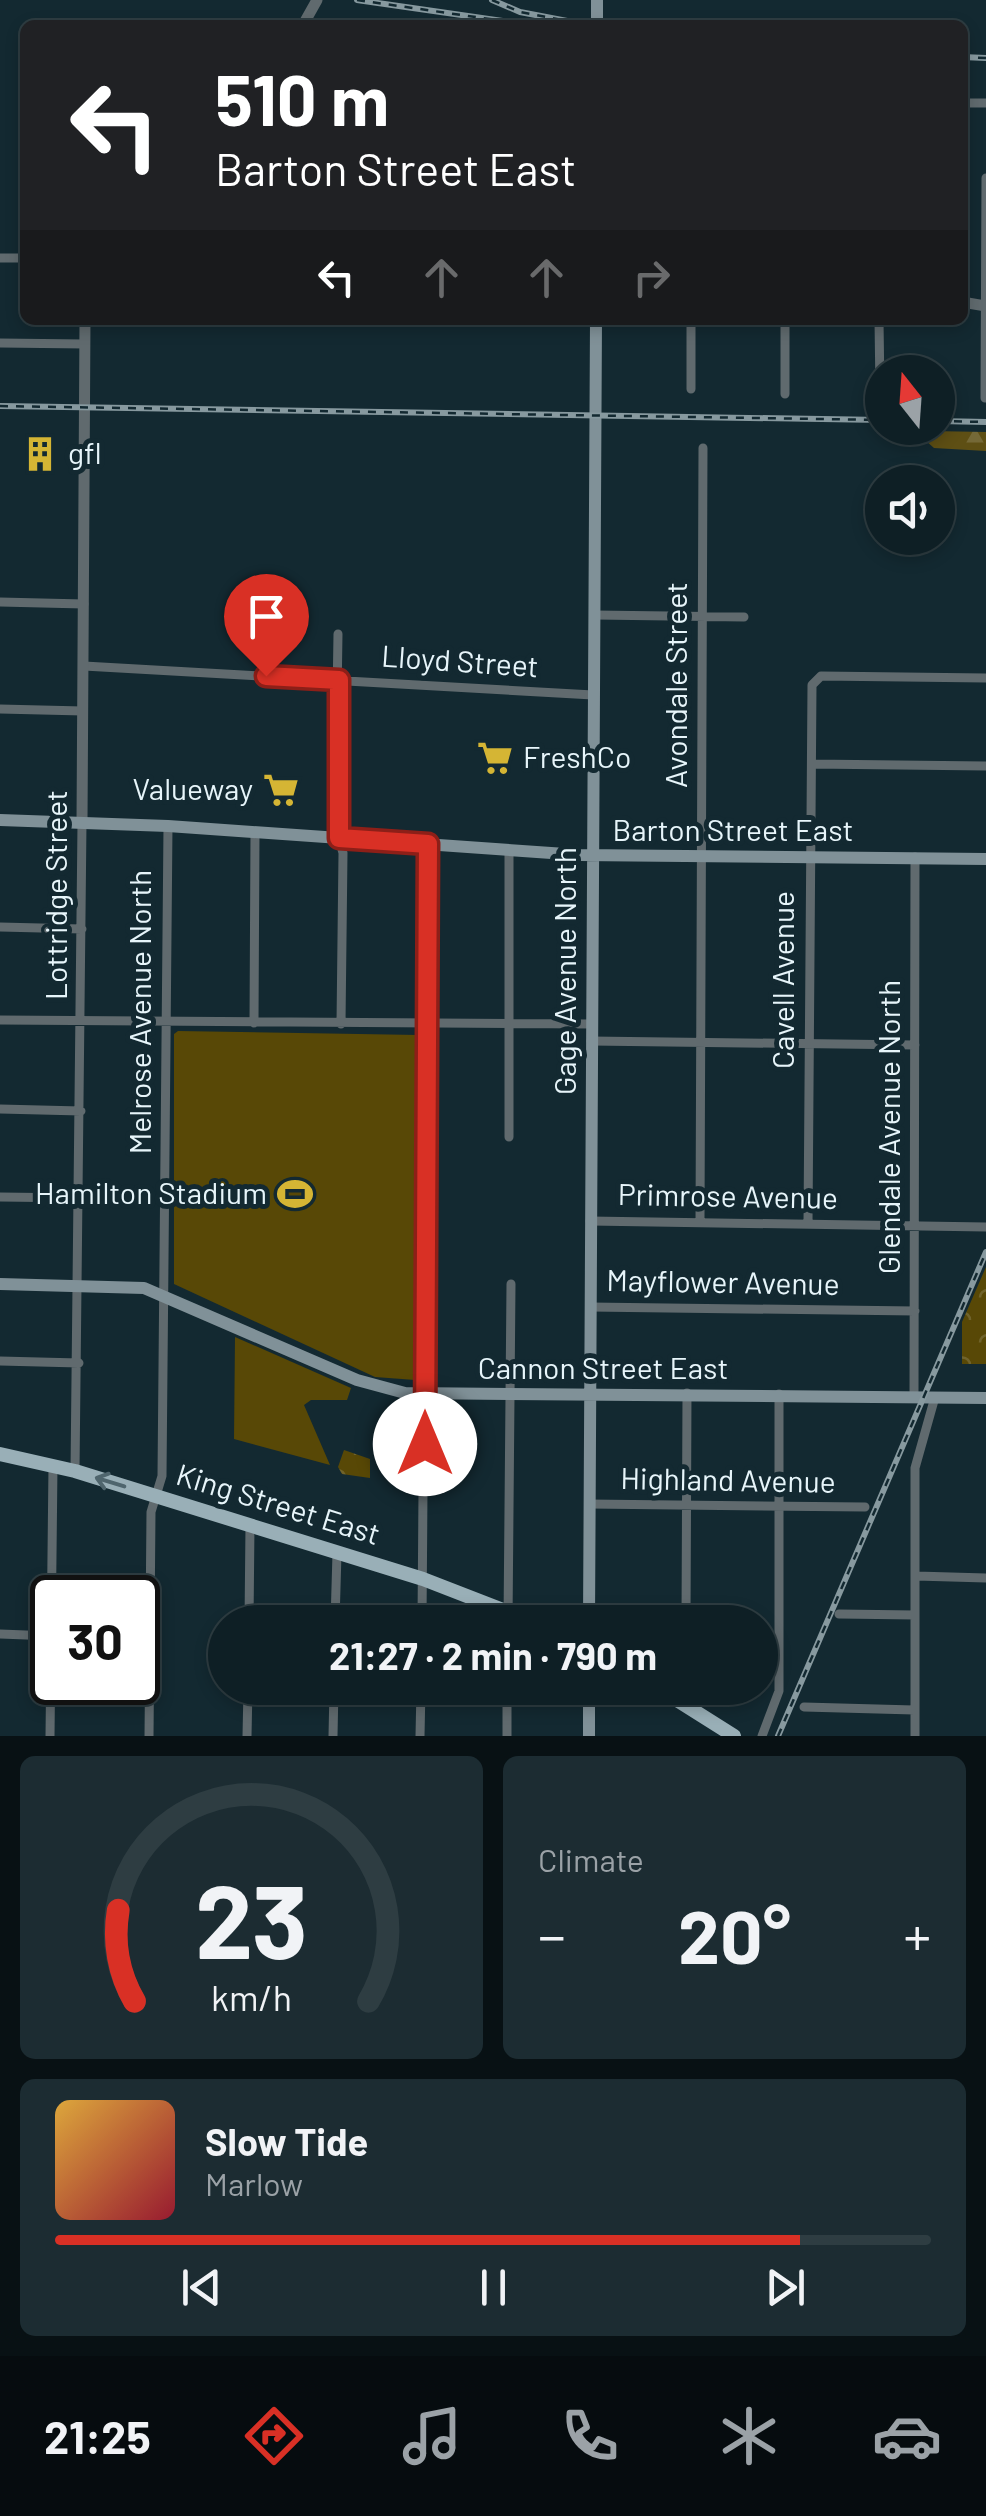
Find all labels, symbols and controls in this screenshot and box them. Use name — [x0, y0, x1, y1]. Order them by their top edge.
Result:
text: 510 m — [215, 56, 389, 140]
icon: left — [50, 60, 180, 190]
text: Barton Street East — [215, 141, 577, 195]
icon: left — [309, 250, 364, 305]
icon: ahead — [414, 250, 469, 305]
icon: ahead — [519, 250, 574, 305]
icon: right — [624, 250, 679, 305]
north arrow — [865, 355, 955, 445]
map controls — [865, 355, 955, 555]
place label: gfl — [68, 434, 102, 470]
building icon: gfl — [21, 435, 59, 473]
button: sound — [865, 465, 955, 555]
pin — [224, 574, 309, 677]
street label: Avondale Street — [657, 582, 693, 788]
icon: arrive — [239, 589, 294, 644]
street label: Lloyd Street — [380, 637, 540, 683]
place label: FreshCo — [523, 738, 631, 774]
supermarket icon: FreshCo — [476, 739, 514, 777]
place label: Valueway — [133, 770, 253, 806]
supermarket icon: Valueway — [262, 771, 300, 809]
street label: Lottridge Street — [37, 790, 73, 1000]
street label: Barton Street East — [613, 811, 854, 847]
street label: Gage Avenue North — [546, 847, 582, 1095]
street label: Melrose Avenue North — [121, 870, 157, 1154]
street label: Cavell Avenue — [764, 891, 800, 1069]
street label: Glendale Avenue North — [870, 980, 906, 1274]
place label: Hamilton Stadium — [35, 1174, 267, 1210]
sports icon: Hamilton Stadium — [276, 1175, 314, 1213]
street label: Primrose Avenue — [618, 1175, 838, 1215]
street label: Mayflower Avenue — [606, 1261, 840, 1301]
street label: Cannon Street East — [478, 1349, 728, 1385]
position arrow — [373, 1392, 477, 1496]
street label: King Street East — [172, 1455, 385, 1551]
street label: Highland Avenue — [620, 1459, 836, 1499]
one-way arrow — [95, 1472, 126, 1490]
speed limit sign: 30 — [30, 1575, 160, 1705]
text: 21:27 · 2 min · 790 m — [329, 1632, 657, 1678]
text: Climate — [538, 1840, 644, 1878]
text: 23 — [195, 1855, 308, 1980]
text: 20° — [678, 1889, 791, 1979]
text: − — [538, 1901, 566, 1967]
text: + — [903, 1901, 931, 1967]
text: km/h — [211, 1975, 292, 2018]
text: Slow Tide — [205, 2118, 368, 2164]
text: Marlow — [205, 2164, 303, 2202]
icon: previous — [174, 2260, 229, 2315]
icon: pause — [466, 2260, 521, 2315]
icon: next — [758, 2260, 813, 2315]
icon: directions — [239, 2401, 309, 2471]
icon: music — [397, 2401, 467, 2471]
icon: phone — [555, 2401, 625, 2471]
icon: climate — [714, 2401, 784, 2471]
icon: car — [872, 2401, 942, 2471]
text: 21:25 — [44, 2409, 151, 2463]

